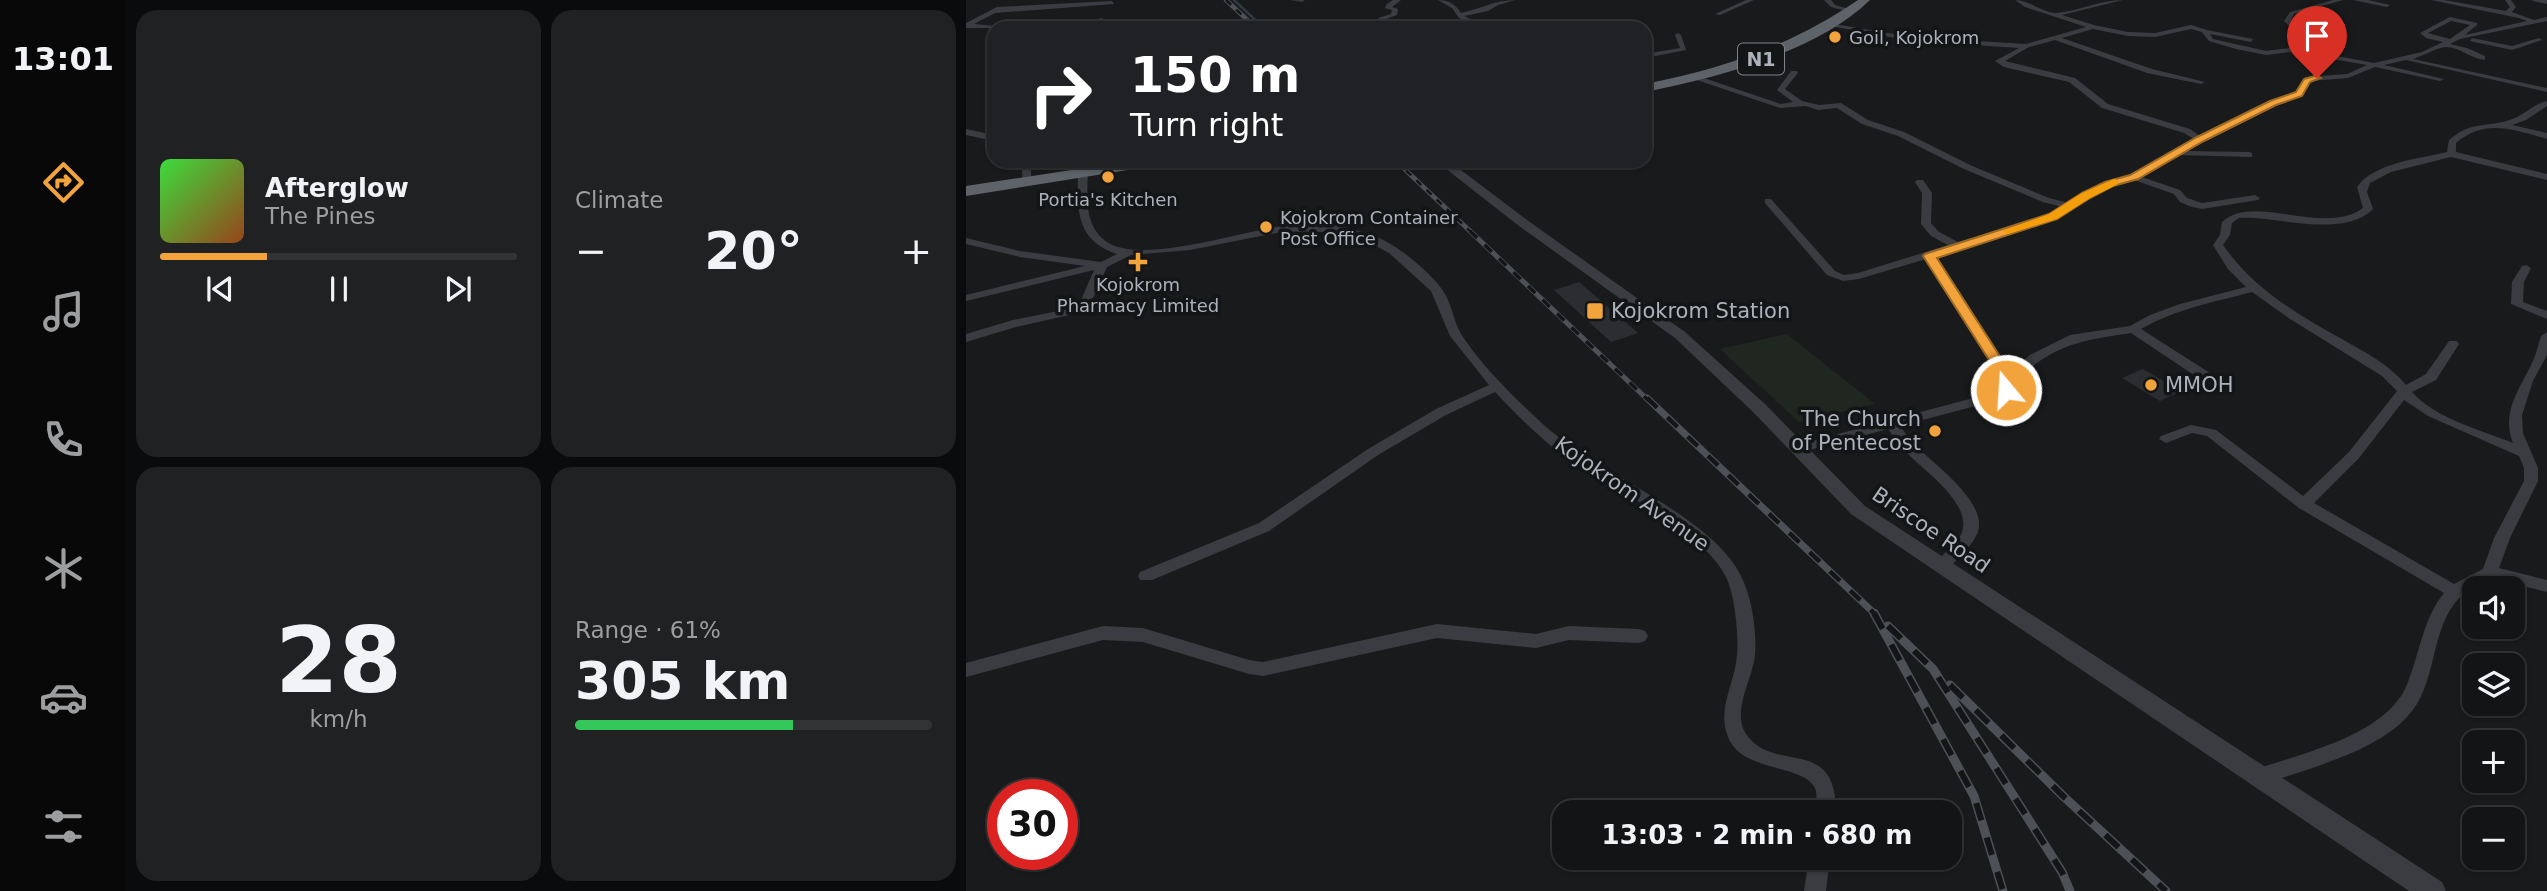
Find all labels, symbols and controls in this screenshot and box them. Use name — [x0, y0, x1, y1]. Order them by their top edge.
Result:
pin — [2287, 6, 2347, 78]
icon: arrive — [2298, 17, 2336, 55]
place label: Goil, Kojokrom — [1849, 27, 1979, 48]
marker: Goil, Kojokrom — [1827, 29, 1843, 45]
text: 13:01 — [12, 40, 114, 78]
road number: N1 — [1738, 44, 1784, 74]
text: 150 m — [1130, 47, 1300, 104]
icon: right — [1015, 49, 1106, 140]
text: Turn right — [1130, 106, 1283, 144]
icon: directions — [39, 158, 88, 207]
marker: Portia's Kitchen — [1100, 169, 1116, 185]
text: Afterglow — [265, 173, 409, 203]
text: Climate — [575, 187, 664, 213]
place label: Portia's Kitchen — [1038, 189, 1178, 210]
text: The Pines — [265, 203, 376, 229]
place label: Kojokrom Container Post Office — [1280, 207, 1458, 249]
marker: Kojokrom Container Post Office — [1258, 219, 1274, 235]
text: 20° — [704, 221, 803, 281]
text: − — [575, 229, 607, 273]
text: + — [900, 229, 932, 273]
marker: Kojokrom Pharmacy Limited — [1130, 254, 1146, 270]
icon: previous — [201, 270, 239, 308]
icon: pause — [320, 270, 358, 308]
icon: next — [439, 270, 477, 308]
place label: Kojokrom Pharmacy Limited — [1057, 274, 1219, 316]
icon: music — [39, 287, 88, 336]
place label: Kojokrom Station — [1611, 299, 1790, 323]
marker: Kojokrom Station — [1585, 301, 1605, 321]
position arrow — [1969, 353, 2043, 427]
place label: MMOH — [2165, 373, 2234, 397]
marker: MMOH — [2143, 377, 2159, 393]
place label: The Church of Pentecost — [1791, 407, 1921, 455]
icon: phone — [39, 415, 88, 464]
marker: The Church of Pentecost — [1927, 423, 1943, 439]
street label: Kojokrom Avenue — [1550, 432, 1714, 556]
street label: Briscoe Road — [1868, 482, 1994, 578]
icon: climate — [39, 544, 88, 593]
map controls — [2462, 576, 2525, 870]
button: sound — [2462, 576, 2525, 639]
text: 28 — [275, 608, 402, 713]
text: Range · 61% — [575, 617, 721, 643]
text: 305 km — [575, 651, 790, 711]
button: layers — [2462, 653, 2525, 716]
icon: car — [39, 673, 88, 722]
text: km/h — [309, 706, 368, 732]
button: + — [2462, 730, 2525, 793]
speed limit sign: 30 — [987, 779, 1078, 870]
icon: filters — [39, 802, 88, 851]
button: − — [2462, 807, 2525, 870]
text: 13:03 · 2 min · 680 m — [1602, 820, 1912, 850]

